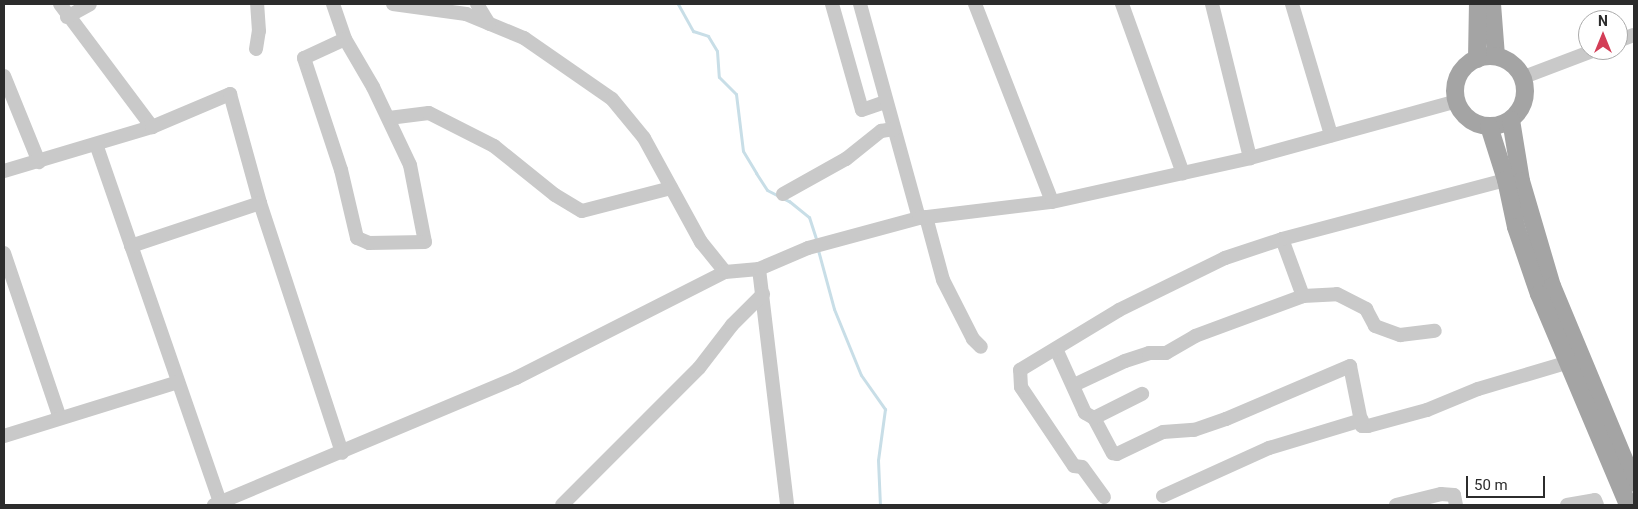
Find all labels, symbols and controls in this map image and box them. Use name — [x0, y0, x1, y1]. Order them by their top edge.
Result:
north arrow — [1578, 10, 1628, 60]
text: N — [1598, 13, 1608, 29]
scale bar — [1468, 466, 1547, 498]
text: 50 m — [1474, 476, 1508, 494]

